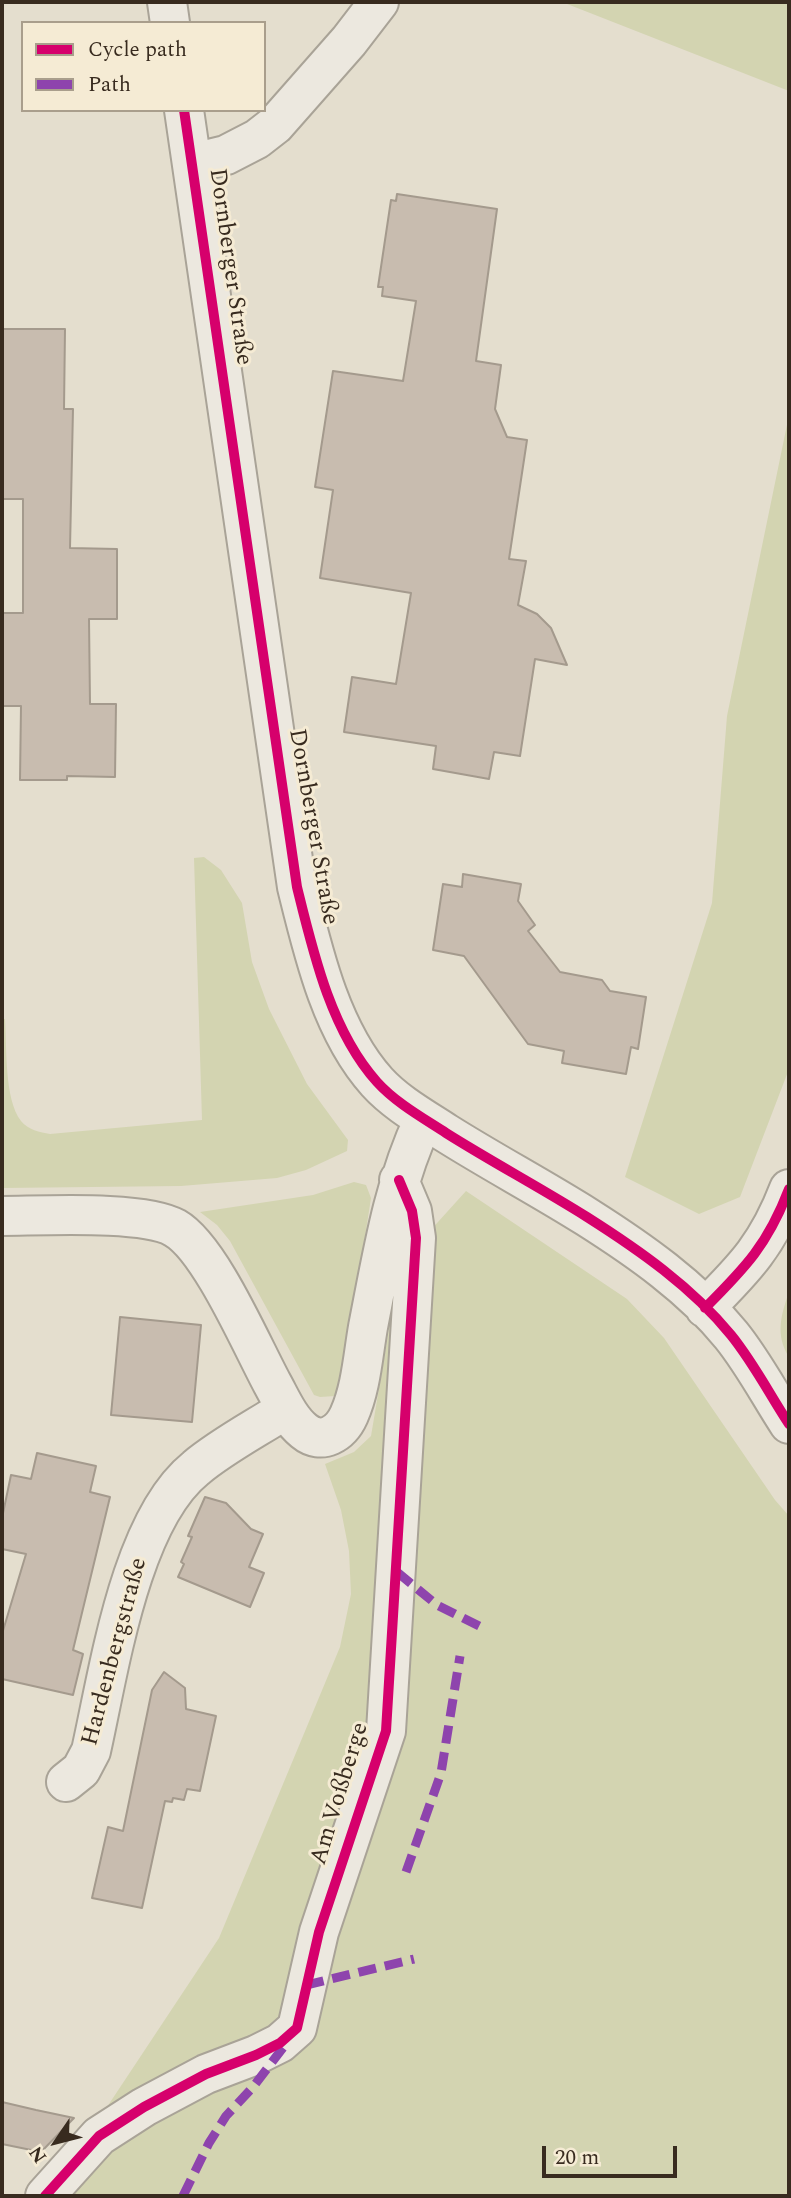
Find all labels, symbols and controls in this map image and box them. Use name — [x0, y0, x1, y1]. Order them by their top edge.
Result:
legend — [21, 21, 266, 112]
text: Cycle path — [88, 34, 187, 66]
text: Path — [88, 69, 131, 101]
street label: Dornberger Straße — [201, 167, 257, 367]
street label: Dornberger Straße — [281, 727, 343, 927]
street label: Hardenbergstraße — [77, 1555, 155, 1749]
street label: Am Voßberge — [306, 1719, 376, 1869]
north arrow — [21, 2107, 91, 2177]
scale bar — [546, 2132, 681, 2176]
text: N — [22, 2140, 55, 2169]
text: 20 m — [555, 2142, 599, 2174]

